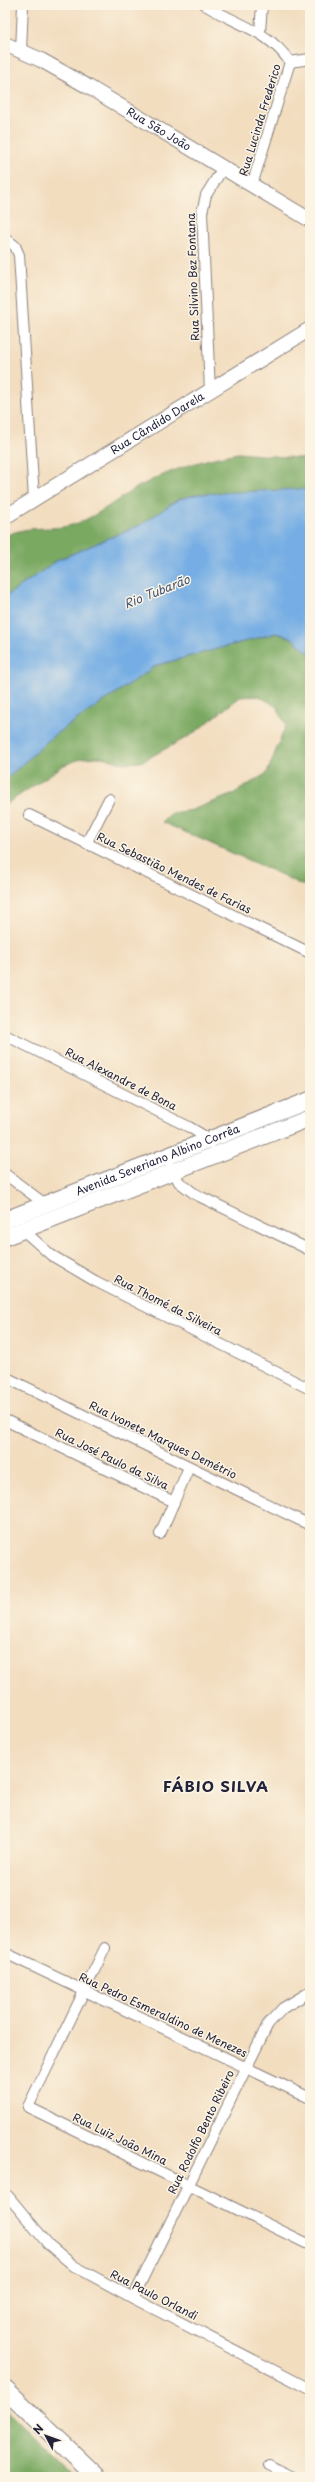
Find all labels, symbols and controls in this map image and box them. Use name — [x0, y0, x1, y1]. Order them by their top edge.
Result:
street label: Rua Lucinda Frederico — [234, 62, 285, 178]
street label: Rua São João — [123, 103, 195, 155]
street label: Rua Silvino Bez Fontana — [182, 213, 203, 341]
street label: Rua Cândido Darela — [107, 387, 207, 458]
water label: Rio Tubarão — [121, 569, 193, 612]
street label: Rua Sebastião Mendes de Farias — [94, 828, 254, 917]
street label: Rua Alexandre de Bona — [63, 1043, 180, 1114]
street label: Avenida Severiano Albino Corrêa — [73, 1120, 242, 1199]
street label: Rua Thomé da Silveira — [111, 1270, 225, 1339]
street label: Rua Ivonete Marques Demétrio — [86, 1396, 240, 1483]
street label: Rua José Paulo da Silva — [53, 1424, 172, 1494]
district label: FÁBIO SILVA — [163, 1774, 269, 1797]
street label: Rua Pedro Esmeraldino de Menezes — [76, 1968, 250, 2061]
street label: Rua Rodolfo Bento Ribeiro — [163, 2067, 238, 2197]
street label: Rua Luiz João Mina — [70, 2108, 171, 2169]
street label: Rua Paulo Orlandi — [108, 2265, 201, 2324]
north arrow — [26, 2416, 66, 2456]
text: N — [29, 2420, 48, 2438]

